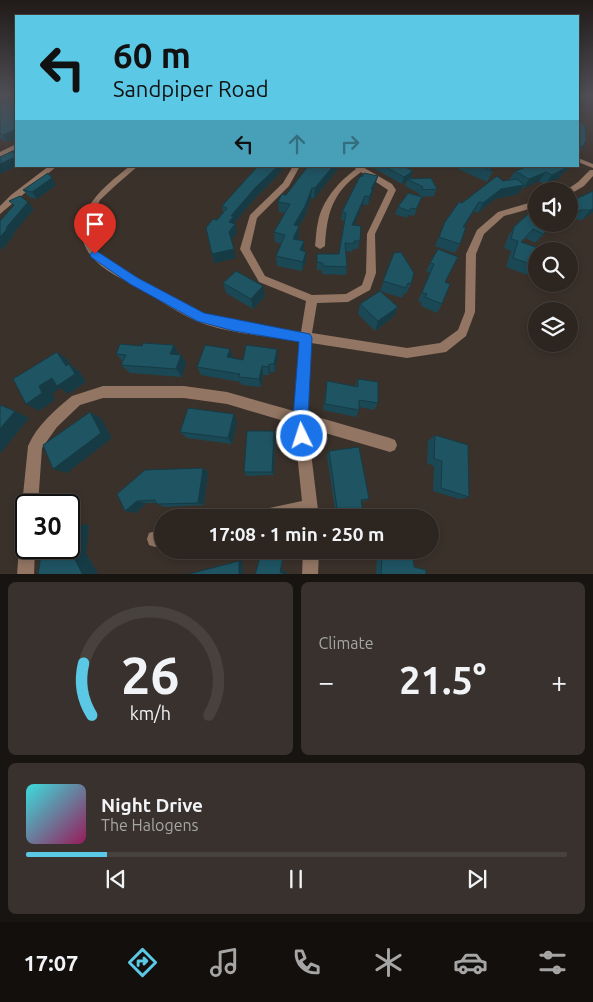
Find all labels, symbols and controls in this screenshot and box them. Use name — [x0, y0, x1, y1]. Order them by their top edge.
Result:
icon: left — [30, 35, 95, 100]
text: 60 m — [113, 35, 191, 75]
text: Sandpiper Road — [113, 76, 269, 101]
icon: left — [230, 130, 258, 158]
icon: ahead — [283, 130, 311, 158]
icon: right — [336, 130, 364, 158]
map controls — [528, 182, 578, 352]
button: sound — [528, 182, 578, 232]
pin — [74, 203, 116, 254]
icon: arrive — [81, 210, 109, 238]
button: search — [528, 242, 578, 292]
button: layers — [528, 302, 578, 352]
position arrow — [275, 409, 327, 461]
speed limit sign: 30 — [15, 494, 80, 559]
text: 17:08 · 1 min · 250 m — [209, 523, 384, 545]
text: Climate — [319, 634, 374, 652]
text: 26 — [121, 646, 180, 704]
text: 21.5° — [399, 659, 486, 701]
text: − — [319, 666, 334, 697]
text: + — [551, 666, 567, 697]
text: km/h — [130, 703, 171, 723]
text: Night Drive — [101, 794, 203, 816]
text: The Halogens — [101, 816, 199, 834]
icon: previous — [102, 865, 130, 893]
icon: pause — [282, 865, 310, 893]
icon: next — [463, 865, 491, 893]
icon: directions — [125, 945, 160, 980]
icon: music — [207, 945, 242, 980]
icon: phone — [289, 945, 324, 980]
icon: climate — [371, 945, 406, 980]
icon: car — [453, 945, 488, 980]
icon: filters — [535, 945, 570, 980]
text: 17:07 — [23, 950, 78, 975]

